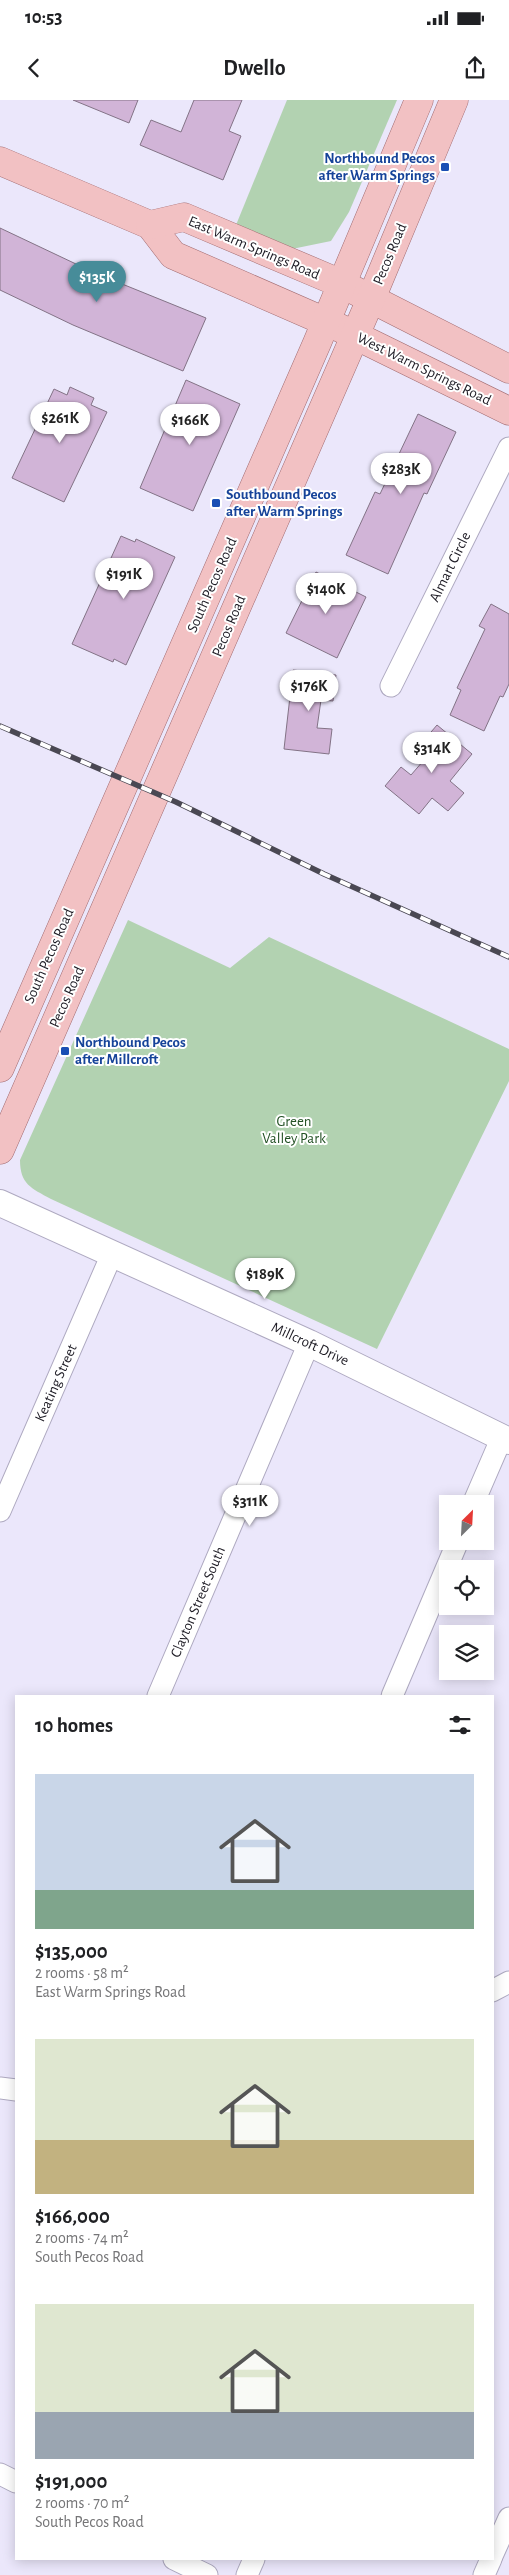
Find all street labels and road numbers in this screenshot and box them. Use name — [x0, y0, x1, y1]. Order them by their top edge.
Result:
street label: East Warm Springs Road — [186, 213, 322, 283]
street label: Pecos Road — [370, 221, 410, 287]
street label: West Warm Springs Road — [355, 330, 494, 408]
street label: Almart Circle — [427, 530, 473, 604]
street label: South Pecos Road — [183, 535, 241, 635]
street label: Pecos Road — [208, 593, 250, 659]
street label: South Pecos Road — [20, 906, 78, 1006]
street label: Pecos Road — [46, 964, 88, 1030]
street label: Millcroft Drive — [269, 1320, 351, 1368]
street label: Keating Street — [32, 1342, 80, 1424]
street label: Clayton Street South — [168, 1544, 228, 1660]

